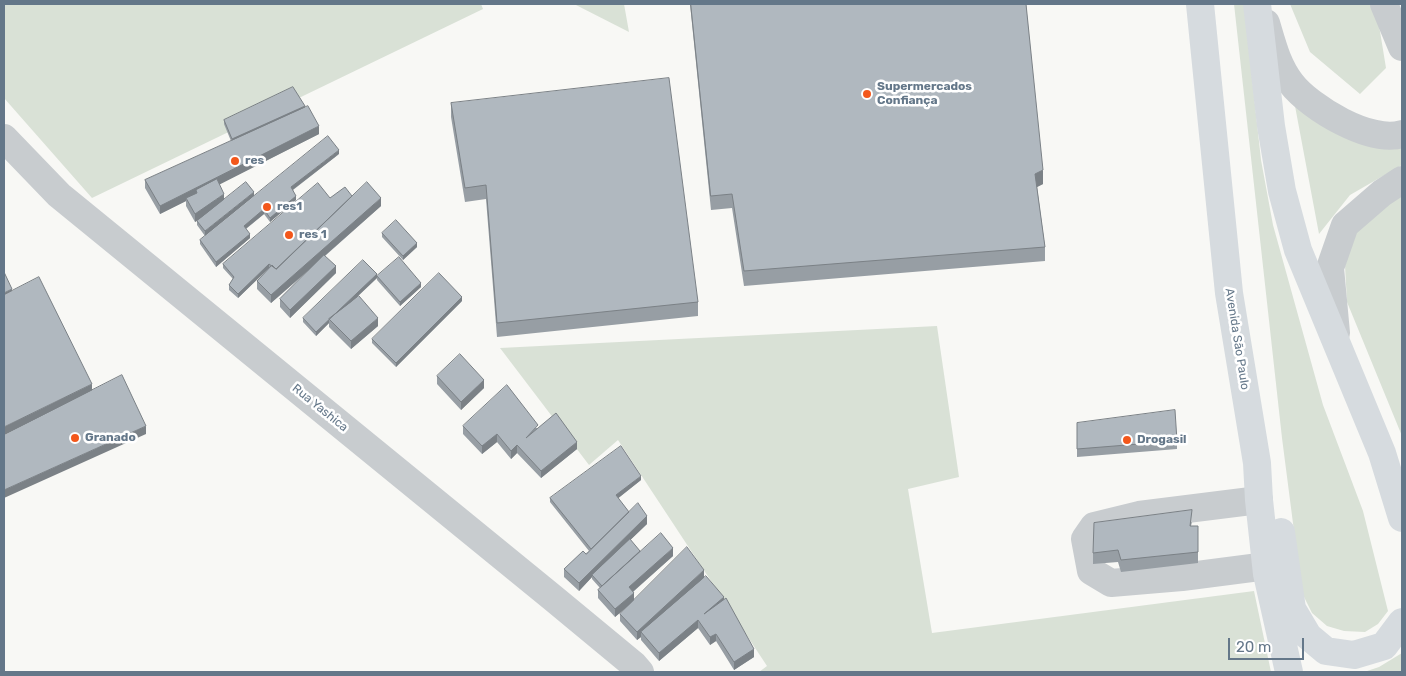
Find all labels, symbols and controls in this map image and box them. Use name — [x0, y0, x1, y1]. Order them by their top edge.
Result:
place label: Supermercados Confiança — [877, 80, 972, 108]
marker: Supermercados Confiança — [861, 88, 873, 100]
place label: res — [245, 154, 264, 168]
marker: res — [229, 155, 241, 167]
place label: res1 — [277, 200, 302, 214]
marker: res1 — [261, 201, 273, 213]
place label: res 1 — [299, 228, 327, 242]
marker: res 1 — [283, 229, 295, 241]
street label: Avenida São Paulo — [1222, 287, 1252, 391]
street label: Rua Yashica — [289, 381, 351, 435]
place label: Granado — [85, 431, 136, 445]
marker: Granado — [69, 432, 81, 444]
place label: Drogasil — [1137, 433, 1187, 447]
marker: Drogasil — [1121, 434, 1133, 446]
scale bar — [1231, 628, 1307, 660]
text: 20 m — [1236, 638, 1271, 656]

